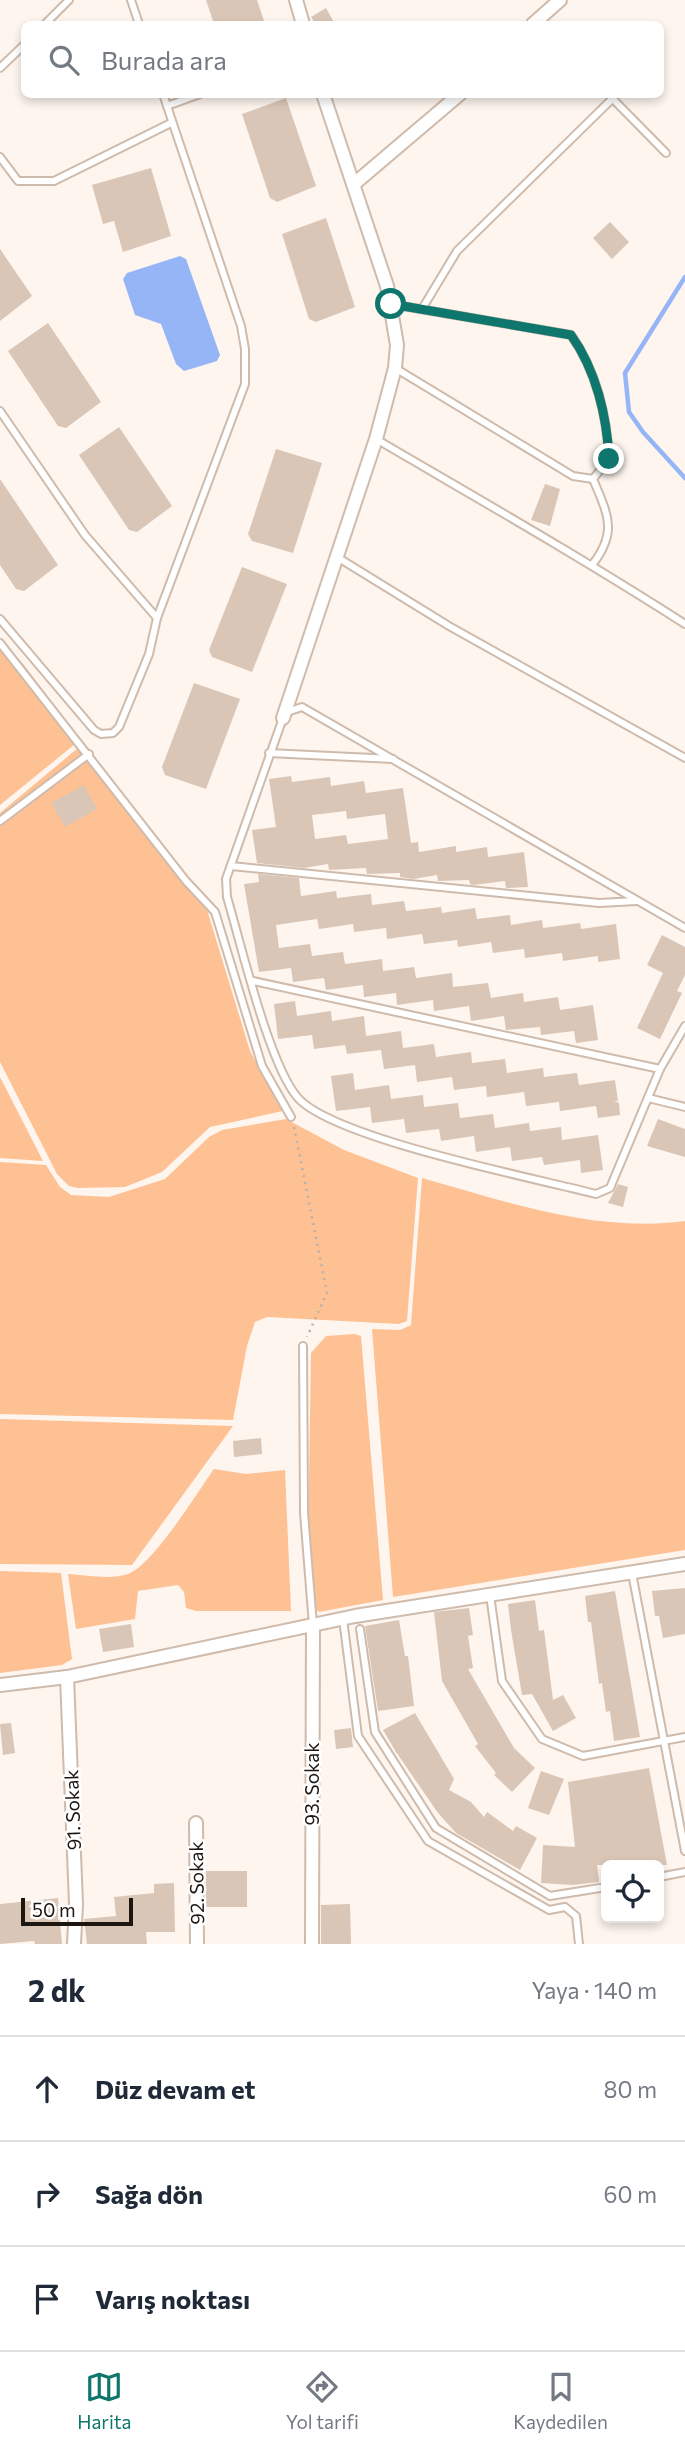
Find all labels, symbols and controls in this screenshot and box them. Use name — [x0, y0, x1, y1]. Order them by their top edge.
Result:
search box — [21, 21, 664, 98]
icon: search — [45, 41, 83, 79]
text: Burada ara — [101, 44, 227, 75]
route start — [375, 288, 406, 319]
route end — [593, 443, 624, 474]
street label: 93. Sokak — [300, 1742, 323, 1826]
street label: 91. Sokak — [59, 1769, 85, 1851]
street label: 92. Sokak — [184, 1841, 208, 1925]
map controls — [601, 1860, 664, 1923]
button: locate — [601, 1860, 664, 1923]
scale bar — [21, 1895, 133, 1927]
text: 50 m — [32, 1898, 76, 1921]
text: 2 dk — [28, 1971, 86, 2008]
text: Yaya · 140 m — [531, 1976, 657, 2004]
icon: ahead — [28, 2070, 66, 2108]
text: Düz devam et — [95, 2073, 256, 2104]
text: 80 m — [604, 2075, 657, 2103]
icon: right — [28, 2175, 66, 2213]
text: Sağa dön — [95, 2178, 203, 2209]
text: 60 m — [604, 2180, 657, 2208]
icon: arrive — [28, 2280, 66, 2318]
text: Varış noktası — [95, 2283, 250, 2314]
tab: Harita — [77, 2368, 132, 2433]
tab: Yol tarifi — [286, 2368, 359, 2433]
tab: Kaydedilen — [513, 2368, 608, 2433]

